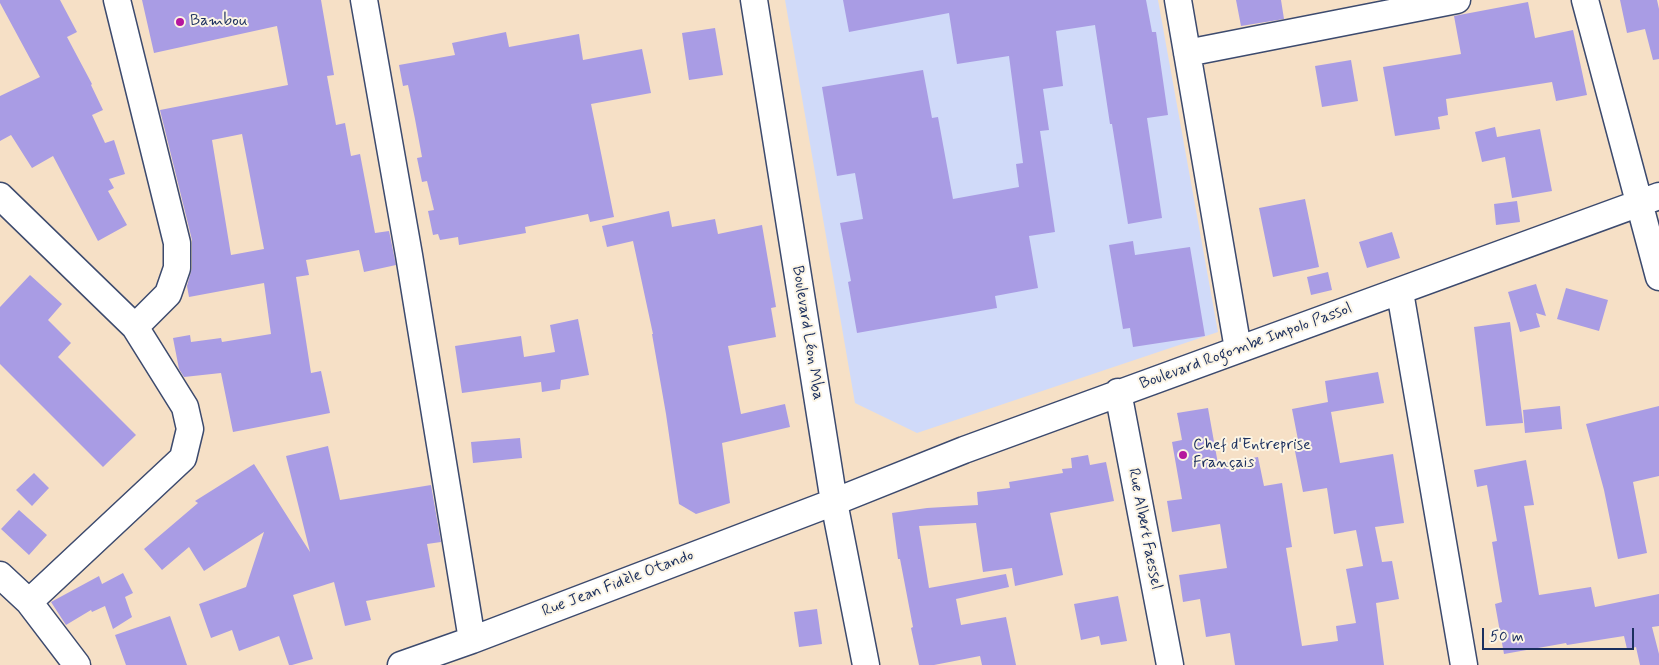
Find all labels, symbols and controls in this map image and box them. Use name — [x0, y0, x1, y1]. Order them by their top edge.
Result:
place label: Bambou — [190, 12, 248, 32]
marker: Bambou — [174, 16, 186, 28]
street label: Boulevard Léon Mba — [787, 264, 827, 402]
street label: Boulevard Rogombe Impolo Passol — [1137, 300, 1355, 394]
place label: Chef d'Entreprise Français — [1193, 436, 1311, 474]
marker: Chef d'Entreprise Français — [1177, 449, 1189, 461]
street label: Rue Albert Faessel — [1123, 467, 1165, 591]
street label: Rue Jean Fidèle Otando — [540, 546, 696, 622]
scale bar — [1484, 618, 1636, 650]
text: 50 m — [1490, 627, 1524, 647]

